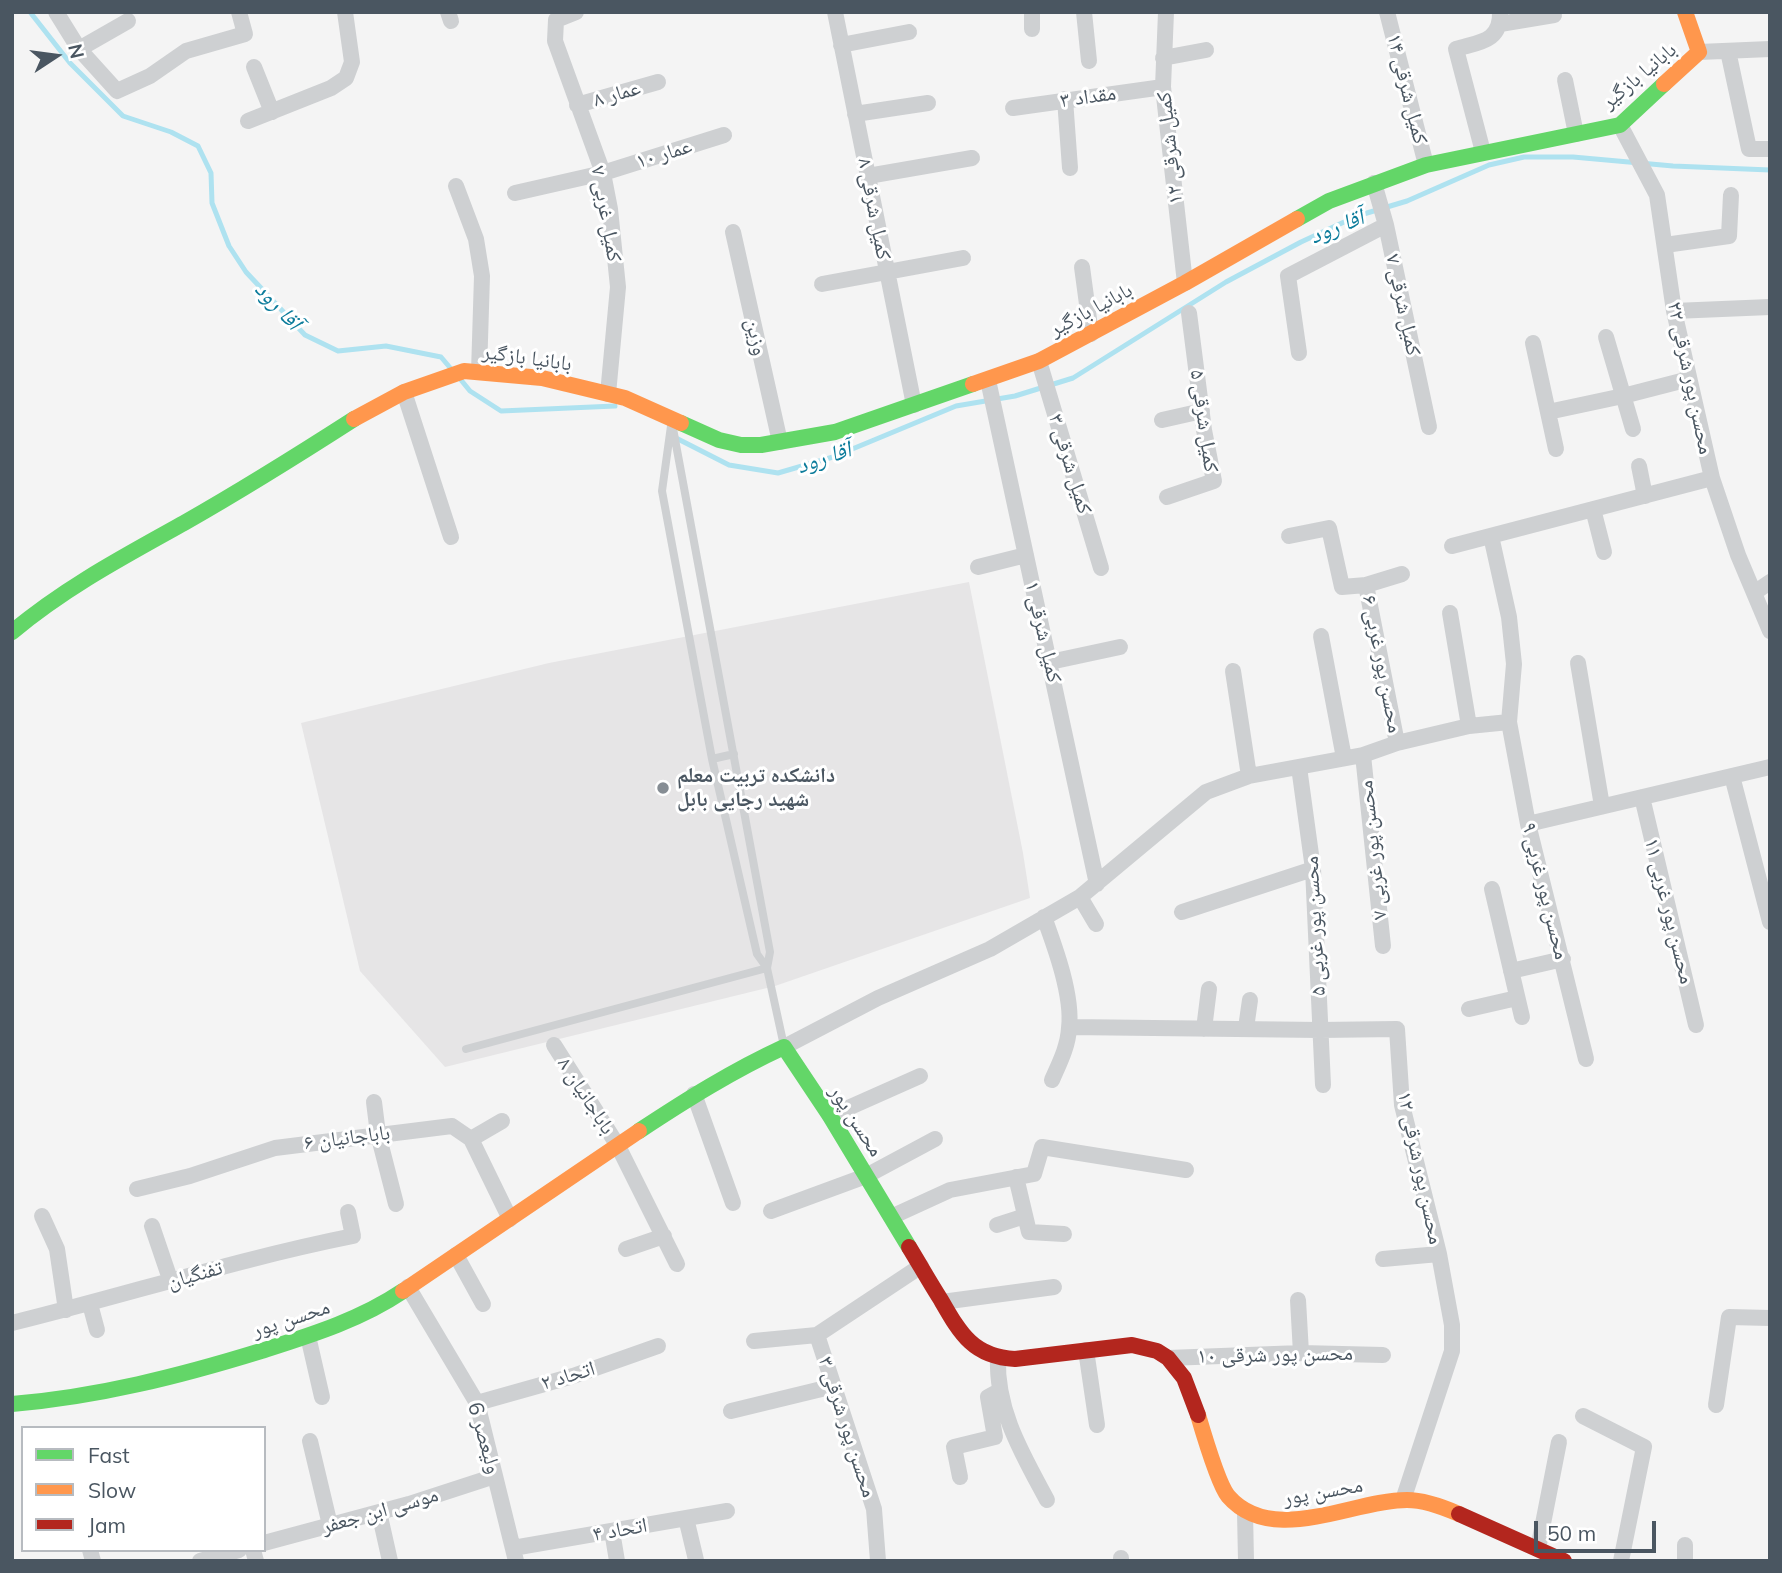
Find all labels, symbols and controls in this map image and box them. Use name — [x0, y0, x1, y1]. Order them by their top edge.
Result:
north arrow — [21, 21, 91, 91]
street label: کمیل شرقی ۱۴ — [1381, 31, 1433, 147]
street label: بابانیا بازگیر — [1596, 37, 1682, 115]
text: N — [63, 42, 90, 61]
street label: عمار ۸ — [591, 75, 643, 113]
street label: مقداد ۳ — [1058, 81, 1118, 113]
street label: کمیل شرقی ۱۲ — [1152, 91, 1188, 205]
street label: عمار ۱۰ — [633, 134, 695, 174]
street label: کمیل شرقی ۸ — [852, 156, 896, 262]
street label: کمیل غربی ۷ — [585, 164, 627, 264]
water label: آقا رود — [1306, 204, 1368, 250]
street label: کمیل شرقی ۷ — [1380, 252, 1426, 358]
water label: آقا رود — [249, 276, 307, 336]
street label: بابانیا بازگیر — [1045, 278, 1137, 342]
street label: محسن پور شرقی ۲۲ — [1661, 299, 1719, 457]
street label: وزین — [740, 316, 772, 358]
street label: بابانیا بازگیر — [481, 339, 573, 377]
street label: کمیل شرقی ۵ — [1184, 368, 1224, 474]
street label: کمیل شرقی ۳ — [1043, 411, 1097, 517]
water label: آقا رود — [793, 436, 855, 480]
street label: کمیل شرقی ۱ — [1019, 579, 1067, 685]
street label: محسن پور غربی ۶ — [1356, 593, 1408, 735]
place label: دانشکده تربیت معلم شهید رجایی بابل — [677, 763, 835, 813]
street label: محسن پور غربی ۷ — [1353, 779, 1393, 921]
marker: دانشکده تربیت معلم شهید رجایی بابل — [655, 780, 671, 796]
street label: محسن پور غربی ۹ — [1516, 820, 1574, 962]
street label: محسن پور غربی ۱۱ — [1639, 835, 1699, 987]
street label: محسن پور غربی ۵ — [1299, 855, 1331, 997]
street label: باباجانیان ۸ — [552, 1053, 620, 1139]
street label: محسن پور — [824, 1080, 888, 1162]
street label: محسن پور شرقی ۱۲ — [1391, 1089, 1449, 1247]
street label: باباجانیان ۶ — [302, 1120, 392, 1156]
street label: تفنگیان — [164, 1255, 226, 1295]
street label: محسن پور — [249, 1295, 333, 1343]
street label: محسن پور شرقی ۱۰ — [1197, 1341, 1353, 1369]
street label: محسن پور شرقی ۳ — [812, 1354, 882, 1500]
street label: اتحاد ۲ — [538, 1356, 598, 1396]
street label: ولیعصر 6 — [462, 1399, 506, 1477]
legend — [21, 1426, 266, 1552]
text: Fast — [88, 1442, 130, 1468]
street label: محسن پور — [1281, 1473, 1365, 1511]
text: Slow — [88, 1477, 136, 1503]
street label: موسی ابن جعفر — [319, 1482, 441, 1540]
scale bar — [1537, 1506, 1660, 1550]
text: Jam — [88, 1512, 126, 1538]
street label: اتحاد ۴ — [591, 1513, 649, 1547]
text: 50 m — [1547, 1520, 1596, 1546]

